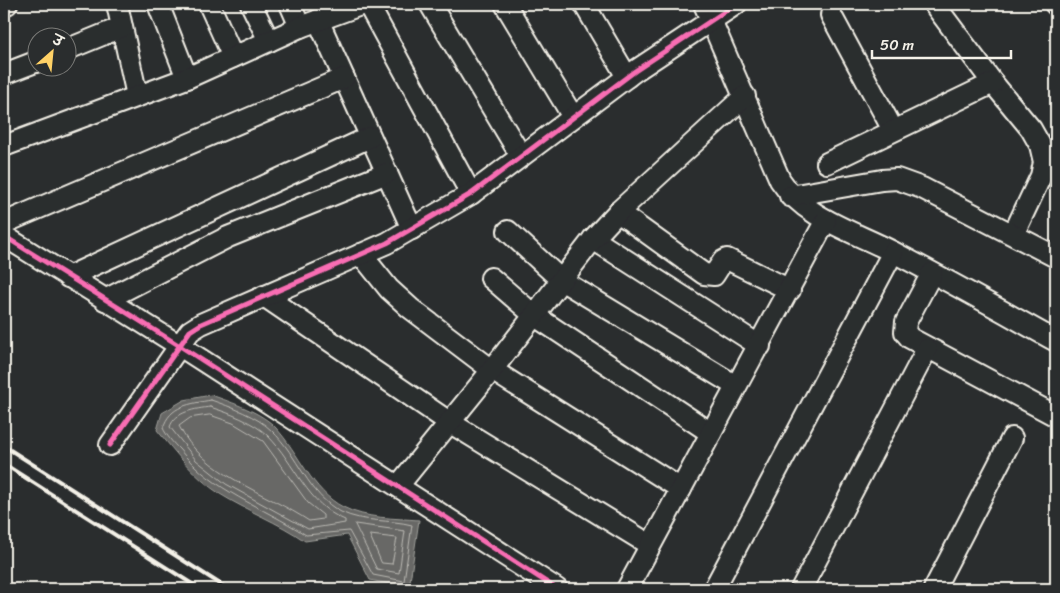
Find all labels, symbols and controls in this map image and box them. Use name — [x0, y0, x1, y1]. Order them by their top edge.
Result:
text: उ — [46, 27, 69, 55]
north arrow — [28, 28, 78, 78]
scale bar — [872, 28, 1011, 60]
text: 50 m — [880, 32, 915, 58]

